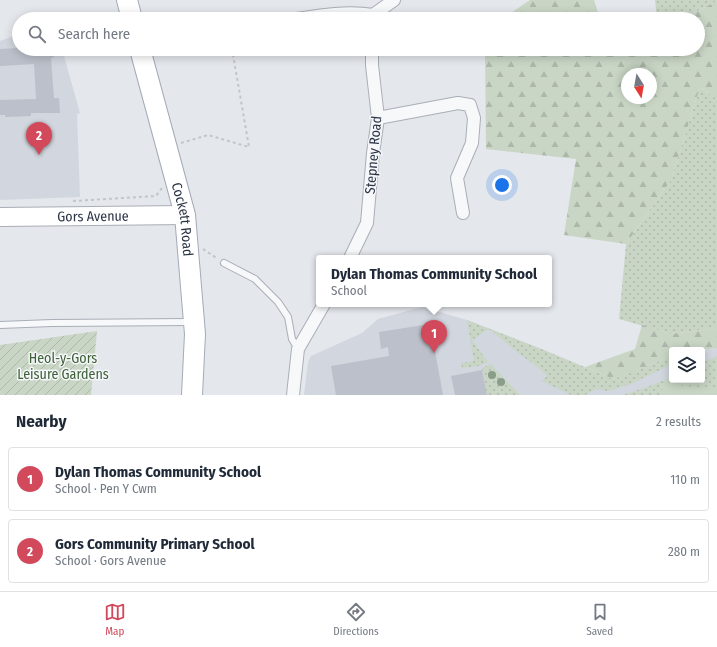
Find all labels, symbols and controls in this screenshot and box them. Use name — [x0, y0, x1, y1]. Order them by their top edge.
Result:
search box — [12, 12, 705, 56]
icon: search — [26, 23, 48, 45]
text: Search here — [58, 25, 130, 43]
north arrow — [621, 68, 657, 104]
street label: Stepney Road — [362, 115, 385, 195]
pin: 2 — [26, 122, 52, 155]
your location — [492, 175, 512, 195]
street label: Cockett Road — [168, 181, 196, 257]
street label: Gors Avenue — [57, 208, 129, 225]
popup — [316, 255, 552, 307]
text: Dylan Thomas Community School — [331, 265, 537, 283]
text: School — [331, 283, 367, 298]
pin: 1 — [421, 320, 447, 353]
map controls — [669, 347, 705, 383]
button: layers — [669, 347, 705, 383]
park label: Heol-y-Gors Leisure Gardens — [17, 350, 109, 383]
text: Nearby — [16, 411, 67, 432]
text: 2 results — [656, 414, 701, 429]
text: Dylan Thomas Community School — [55, 463, 261, 481]
text: 1 — [27, 472, 33, 487]
text: 110 m — [670, 472, 700, 487]
text: School · Pen Y Cwm — [55, 481, 157, 496]
text: Gors Community Primary School — [55, 535, 255, 553]
text: 2 — [27, 544, 33, 559]
text: 280 m — [668, 544, 700, 559]
text: School · Gors Avenue — [55, 553, 166, 568]
tab: Map — [104, 601, 126, 638]
tab: Directions — [333, 601, 379, 638]
tab: Saved — [586, 601, 613, 638]

